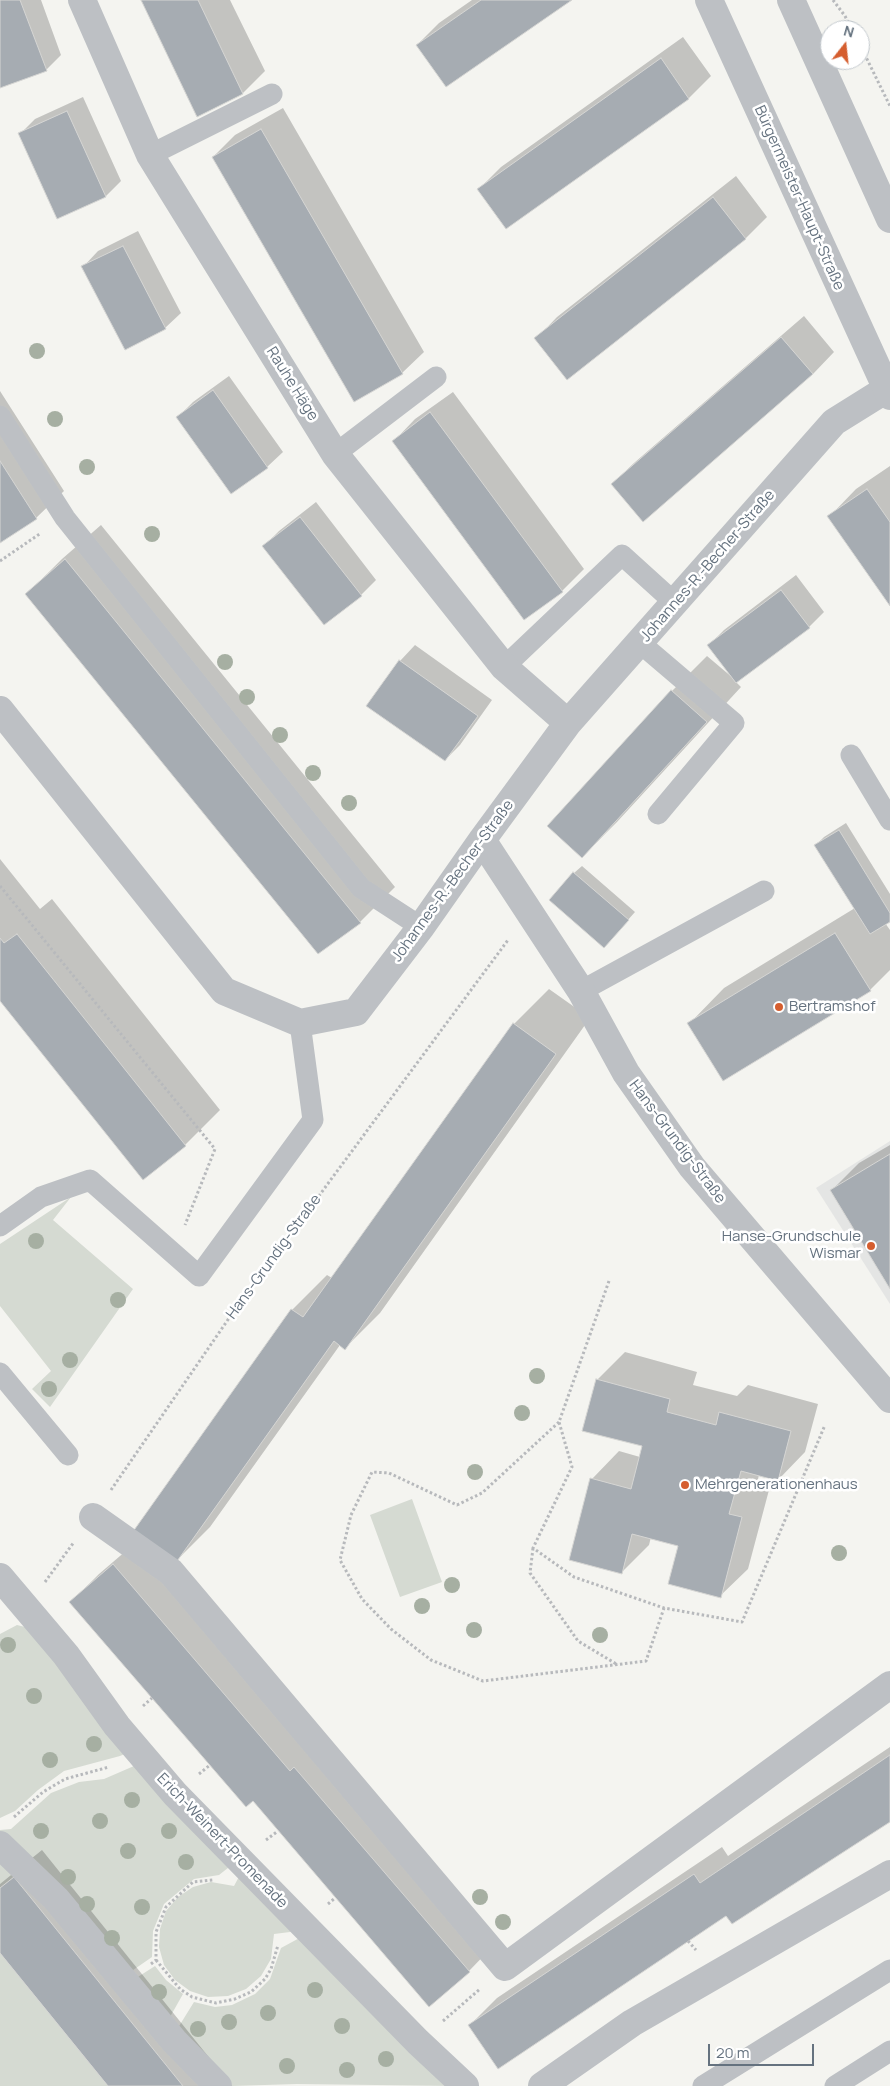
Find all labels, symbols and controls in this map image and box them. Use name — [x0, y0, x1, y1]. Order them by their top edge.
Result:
north arrow — [820, 20, 870, 70]
text: N — [842, 21, 856, 42]
street label: Bürgermeister-Haupt-Straße — [750, 103, 848, 293]
street label: Rauhe Häge — [262, 344, 322, 424]
street label: Johannes-R.-Becher-Straße — [637, 486, 779, 646]
street label: Johannes-R.-Becher-Straße — [388, 797, 518, 965]
place label: Bertramshof — [789, 998, 876, 1016]
marker: Bertramshof — [773, 1001, 785, 1013]
street label: Hans-Grundig-Straße — [625, 1077, 729, 1207]
street label: Hans-Grundig-Straße — [223, 1191, 325, 1323]
place label: Hanse-Grundschule Wismar — [722, 1228, 861, 1263]
marker: Hanse-Grundschule Wismar — [865, 1240, 877, 1252]
place label: Mehrgenerationenhaus — [695, 1476, 858, 1494]
marker: Mehrgenerationenhaus — [679, 1479, 691, 1491]
street label: Erich-Weinert-Promenade — [153, 1770, 291, 1912]
scale bar — [710, 2034, 816, 2066]
text: 20 m — [716, 2042, 749, 2063]

